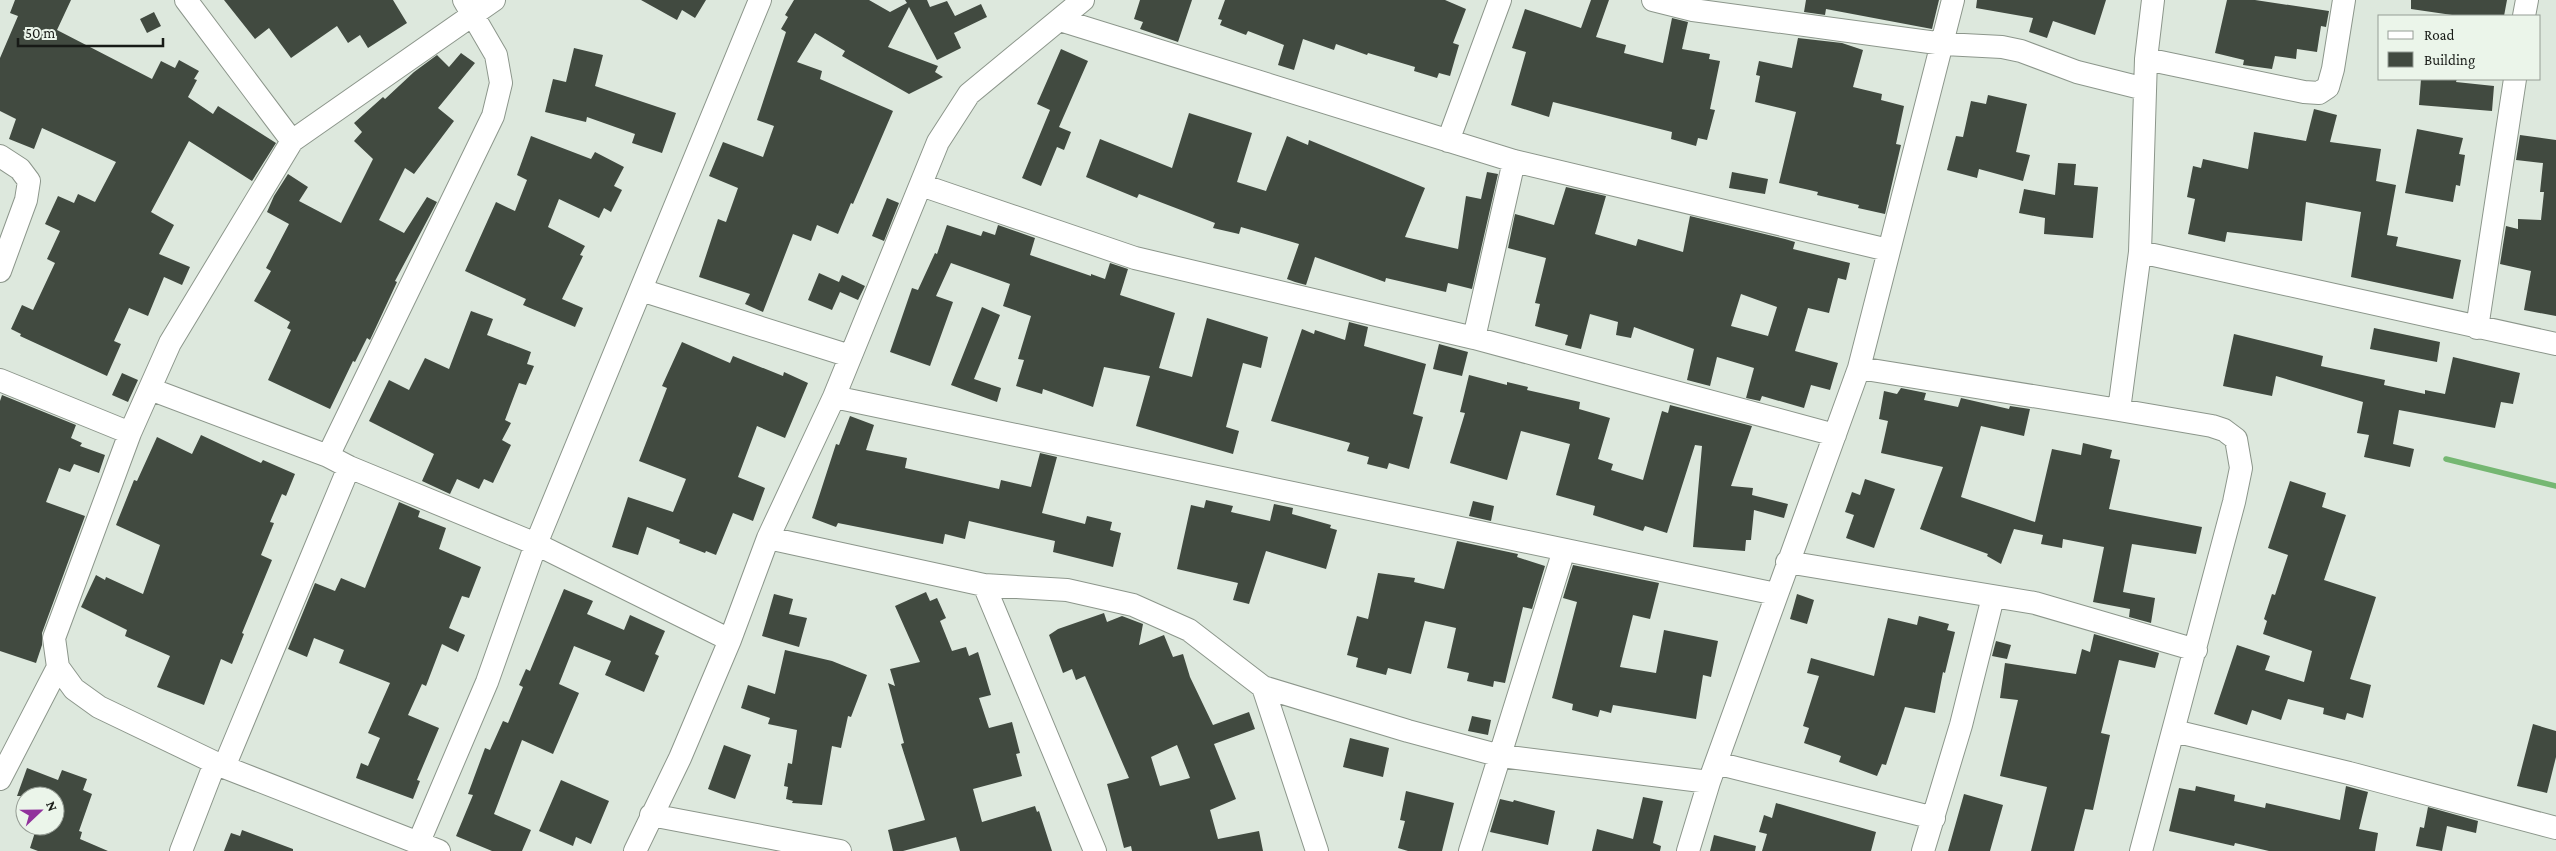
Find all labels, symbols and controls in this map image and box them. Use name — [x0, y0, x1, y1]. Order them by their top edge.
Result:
scale bar — [18, 15, 162, 47]
legend — [2378, 15, 2541, 80]
text: 50 m — [25, 25, 55, 41]
text: Road — [2424, 27, 2455, 43]
text: Building — [2424, 52, 2475, 69]
north arrow — [15, 786, 65, 836]
text: N — [43, 799, 61, 814]

